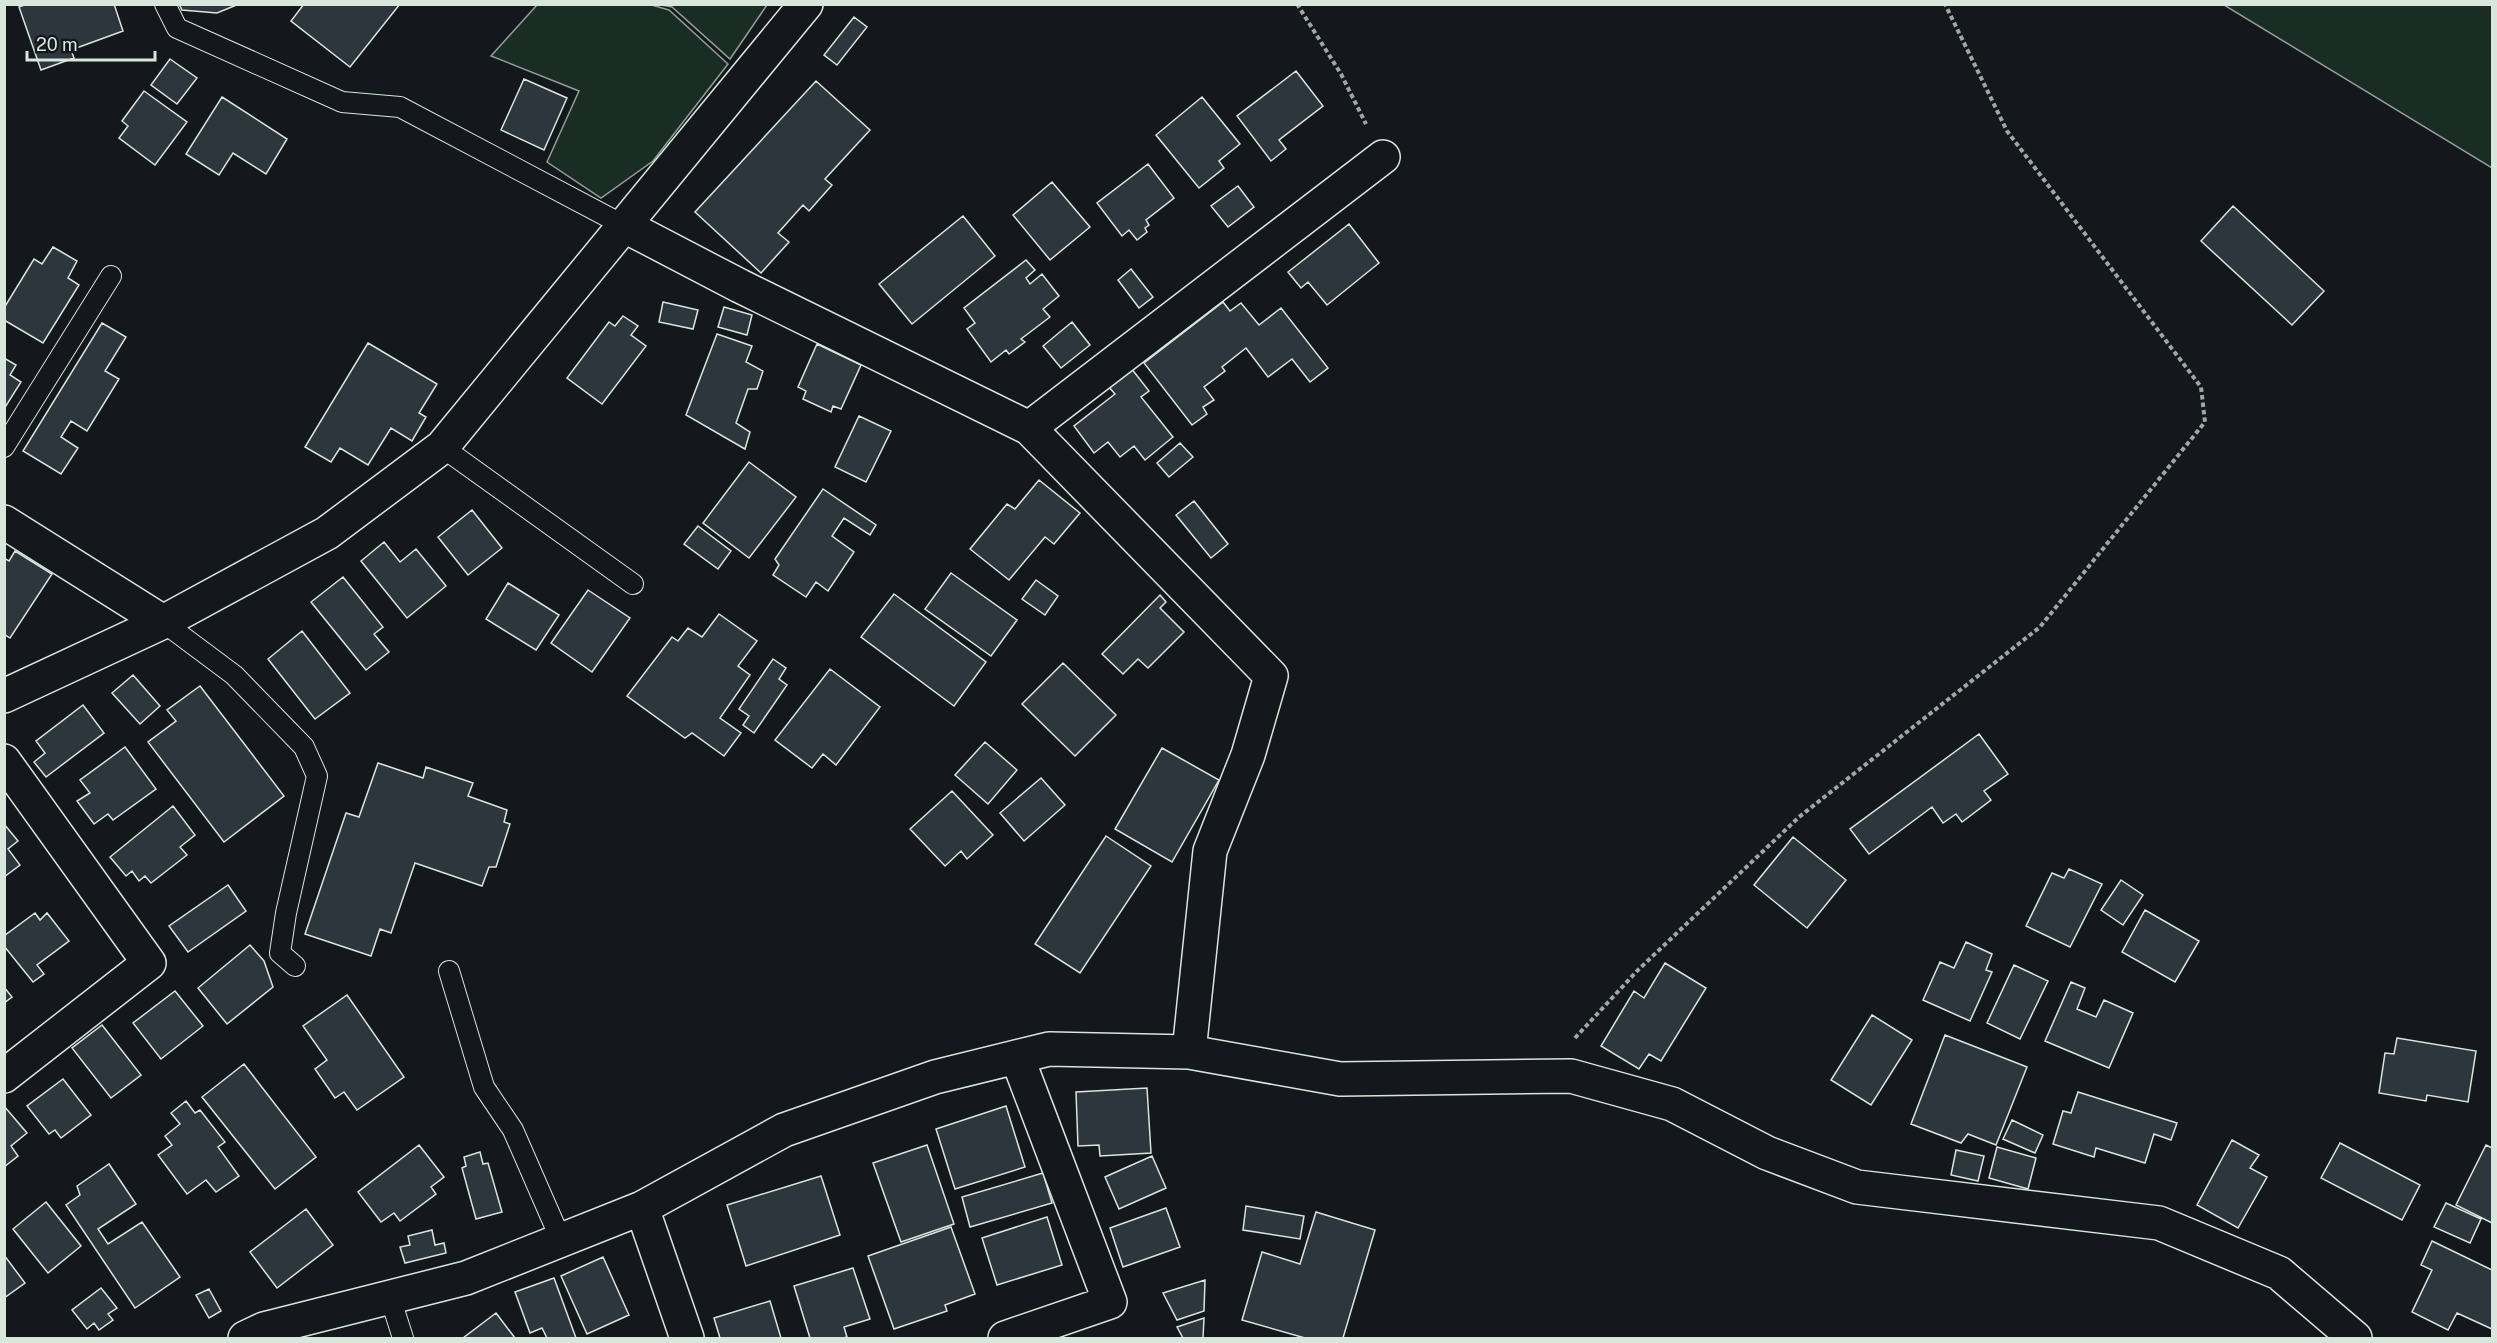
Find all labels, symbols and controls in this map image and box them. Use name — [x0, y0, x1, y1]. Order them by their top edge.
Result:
scale bar — [27, 24, 154, 62]
text: 20 m — [36, 34, 78, 55]

